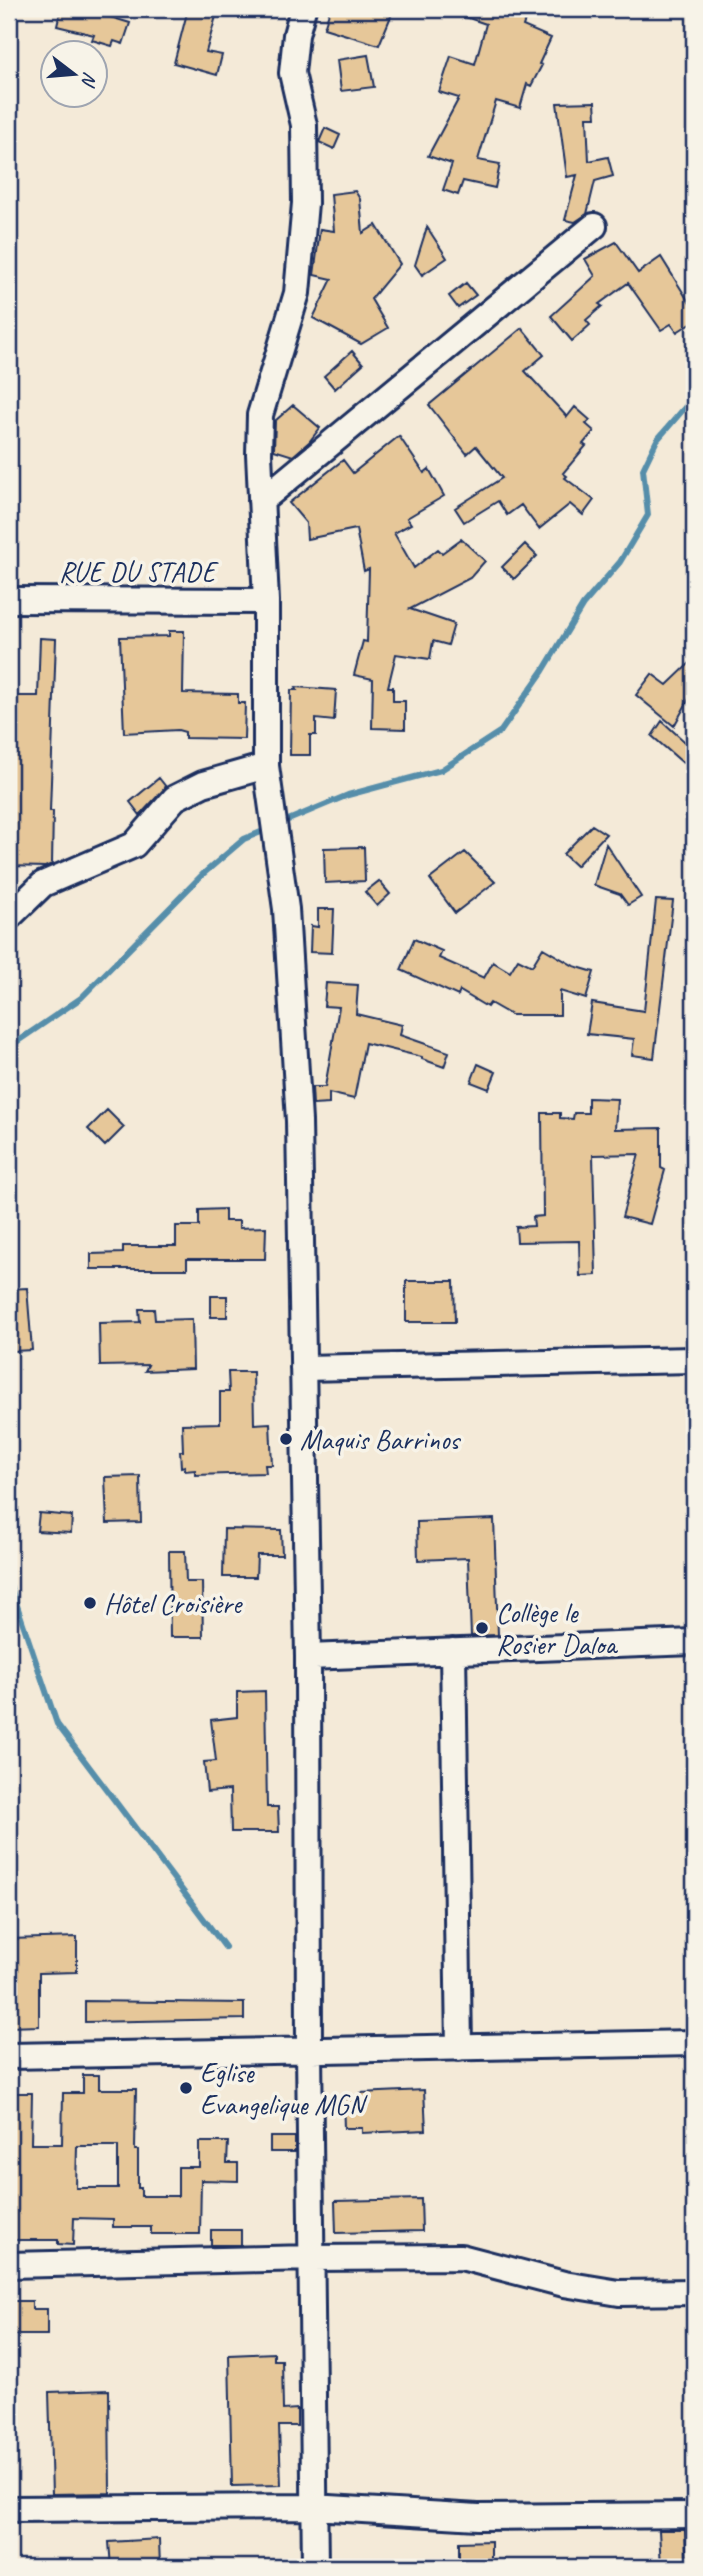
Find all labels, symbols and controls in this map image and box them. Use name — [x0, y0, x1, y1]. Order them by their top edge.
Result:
north arrow — [38, 38, 108, 108]
text: N — [75, 69, 103, 90]
street label: RUE DU STADE — [59, 554, 219, 589]
place label: Maquis Barrinos — [300, 1422, 462, 1457]
marker: Maquis Barrinos — [278, 1431, 294, 1447]
place label: Hôtel Croisière — [104, 1586, 243, 1621]
marker: Hôtel Croisière — [82, 1595, 98, 1611]
place label: Collège le Rosier Daloa — [496, 1595, 618, 1662]
marker: Collège le Rosier Daloa — [474, 1620, 490, 1636]
place label: Eglise Evangelique MGN — [200, 2055, 368, 2122]
marker: Eglise Evangelique MGN — [178, 2080, 194, 2096]

